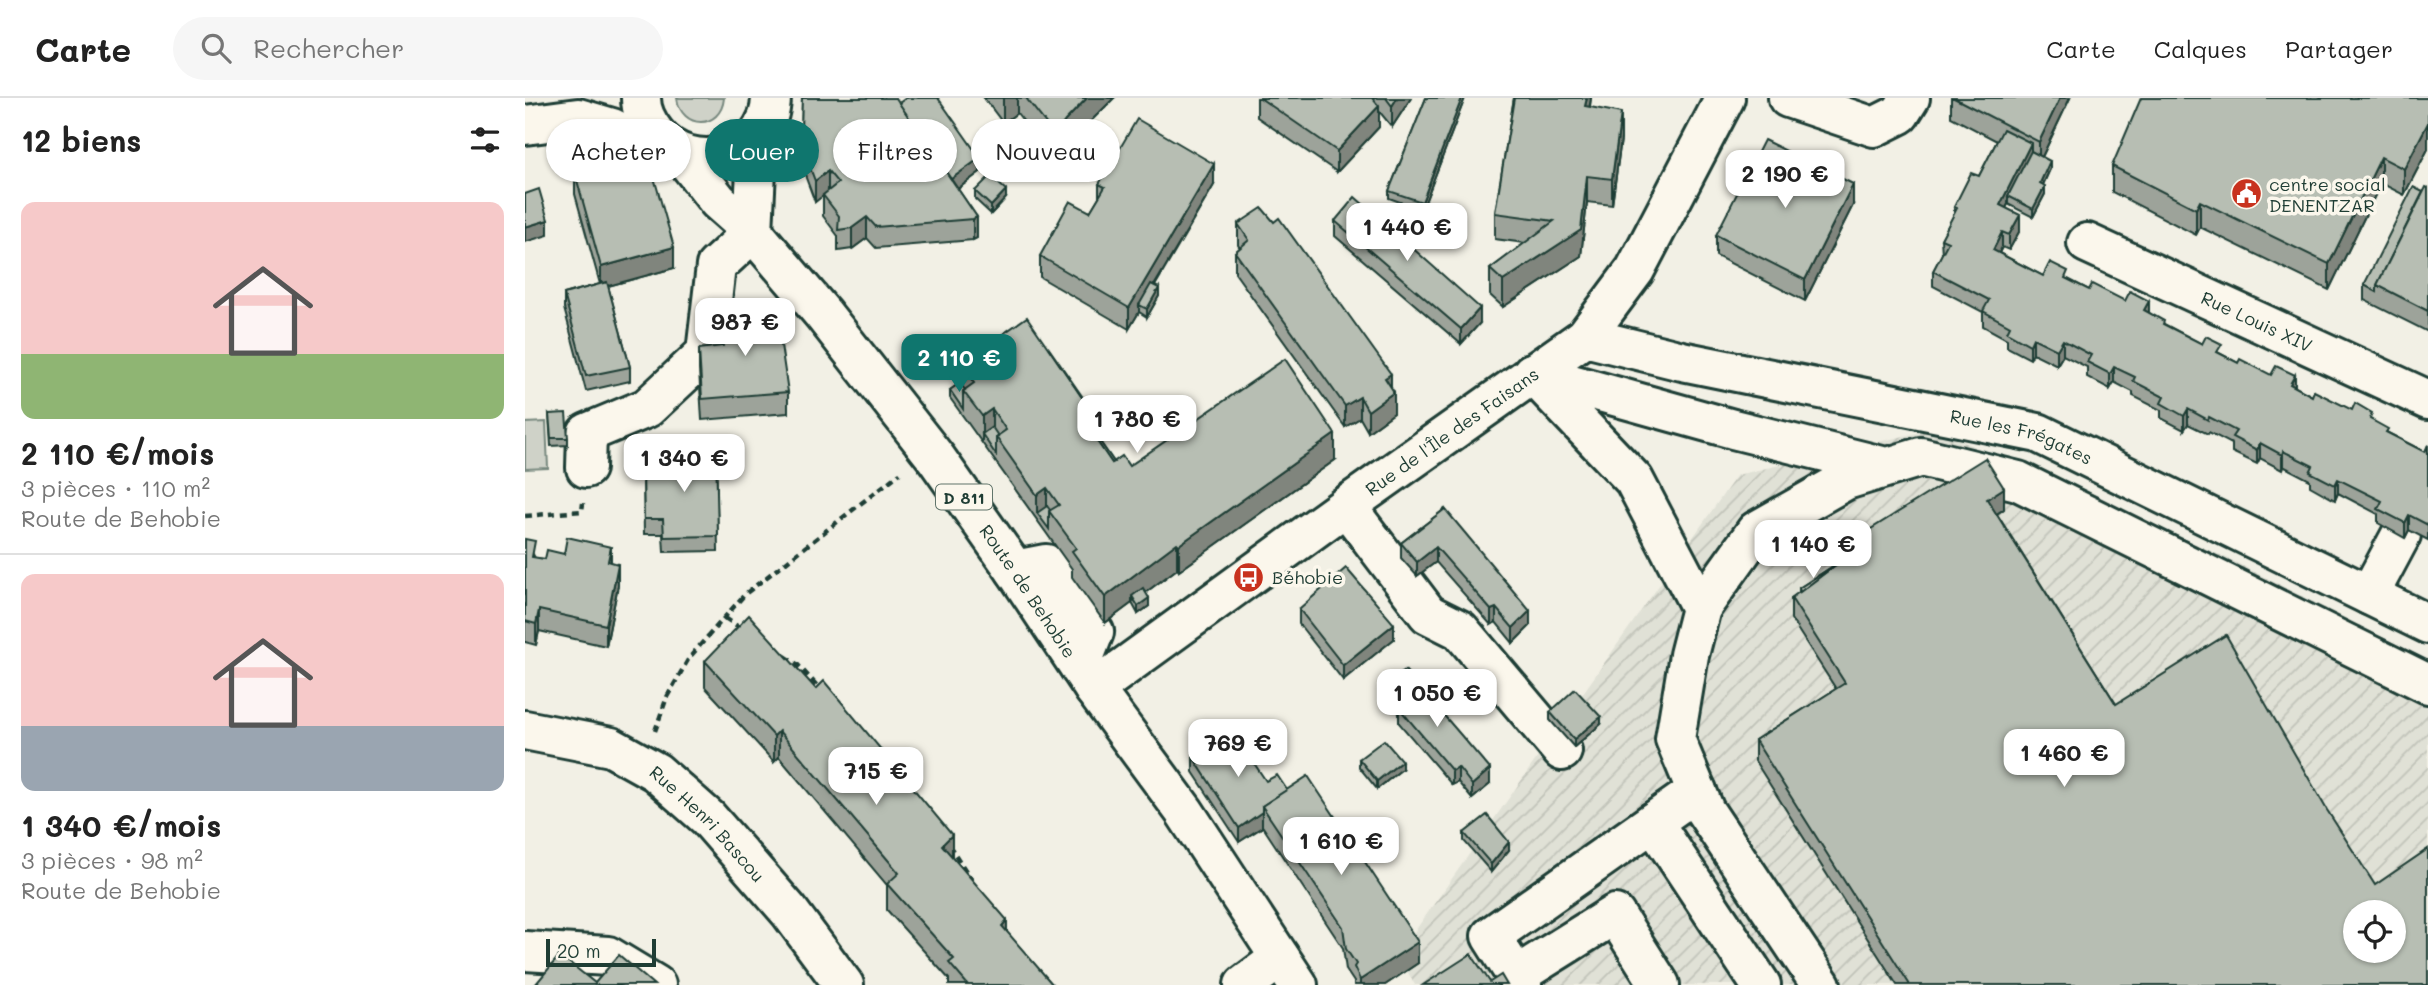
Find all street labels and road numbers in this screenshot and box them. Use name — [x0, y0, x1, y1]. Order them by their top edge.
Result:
street label: Rue Louis XIV — [2197, 285, 2316, 357]
street label: Rue de l'Île des Faisans — [1360, 362, 1543, 501]
street label: Rue les Frégates — [1948, 404, 2096, 470]
road number: D 811 — [936, 484, 992, 510]
street label: Route de Behobie — [974, 519, 1082, 663]
street label: Rue Henri Bascou — [645, 760, 770, 887]

